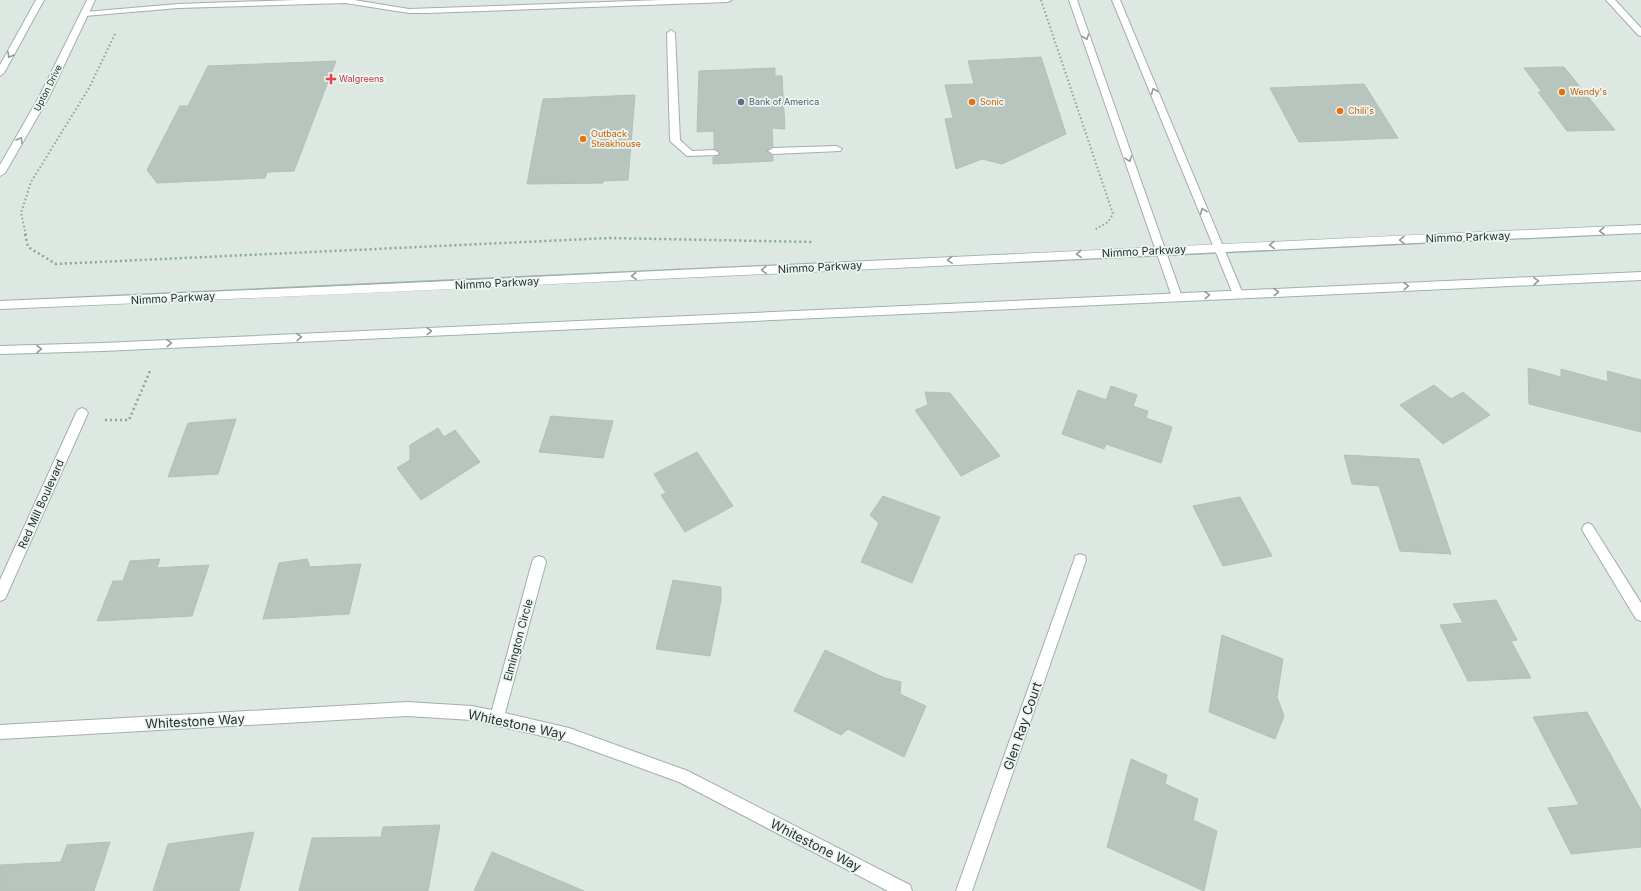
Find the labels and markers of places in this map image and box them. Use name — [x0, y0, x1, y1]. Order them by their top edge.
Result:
place label: Walgreens — [339, 73, 384, 84]
marker: Walgreens — [326, 74, 336, 84]
place label: Wendy's — [1570, 86, 1607, 97]
marker: Wendy's — [1557, 87, 1567, 97]
place label: Bank of America — [749, 96, 819, 107]
place label: Sonic — [980, 96, 1004, 107]
marker: Bank of America — [736, 97, 746, 107]
marker: Sonic — [967, 97, 977, 107]
place label: Chili's — [1348, 105, 1374, 116]
marker: Chili's — [1335, 106, 1345, 116]
place label: Outback Steakhouse — [591, 128, 641, 149]
marker: Outback Steakhouse — [578, 134, 588, 144]

